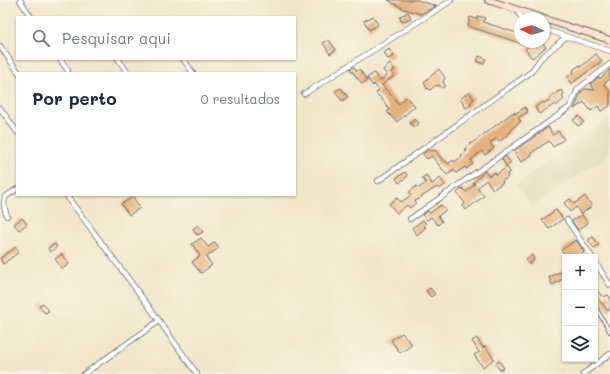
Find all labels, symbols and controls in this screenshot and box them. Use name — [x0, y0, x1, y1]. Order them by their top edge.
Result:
north arrow — [514, 12, 550, 48]
search box — [16, 16, 296, 60]
icon: search — [30, 27, 52, 49]
text: Pesquisar aqui — [62, 28, 171, 48]
text: Por perto — [32, 87, 116, 109]
text: 0 resultados — [200, 90, 280, 107]
map controls — [562, 254, 598, 362]
button: + — [562, 254, 598, 290]
button: − — [562, 290, 598, 326]
button: layers — [562, 326, 598, 362]

